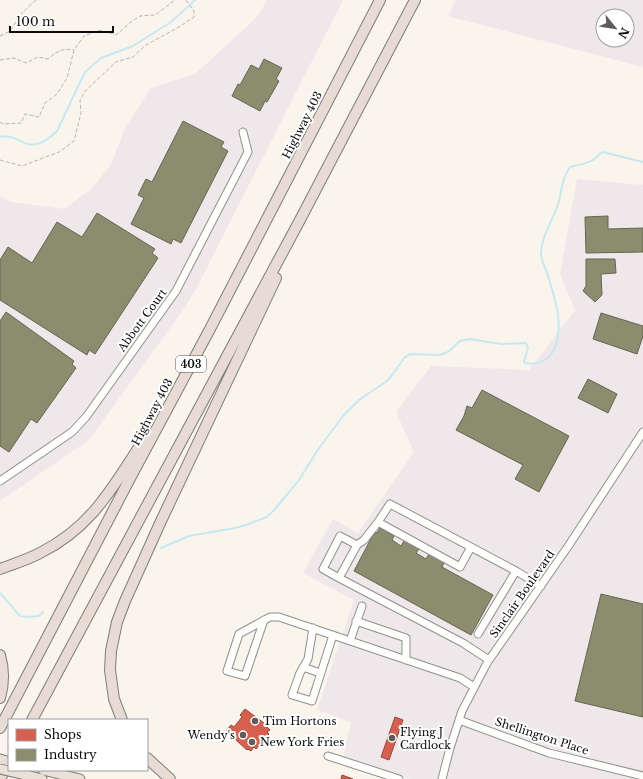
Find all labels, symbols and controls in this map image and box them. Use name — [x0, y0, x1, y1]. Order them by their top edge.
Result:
scale bar — [10, 8, 113, 34]
north arrow — [595, 8, 635, 48]
text: 100 m — [16, 14, 55, 29]
text: N — [615, 25, 632, 42]
street label: Highway 403 — [279, 89, 325, 161]
street label: Abbott Court — [114, 285, 170, 355]
road number: 403 — [176, 356, 206, 372]
street label: Highway 403 — [128, 376, 176, 448]
street label: Sinclair Boulevard — [486, 547, 558, 641]
place label: Tim Hortons — [263, 714, 336, 728]
street label: Shellington Place — [493, 714, 591, 758]
marker: Tim Hortons — [250, 716, 260, 726]
legend — [8, 719, 148, 771]
place label: Flying J Cardlock — [400, 725, 451, 752]
text: Shops — [44, 727, 81, 742]
place label: Wendy's — [186, 728, 235, 742]
marker: Wendy's — [238, 730, 248, 740]
marker: Flying J Cardlock — [387, 733, 397, 743]
place label: New York Fries — [260, 735, 344, 749]
marker: New York Fries — [247, 737, 257, 747]
text: Industry — [44, 747, 97, 762]

